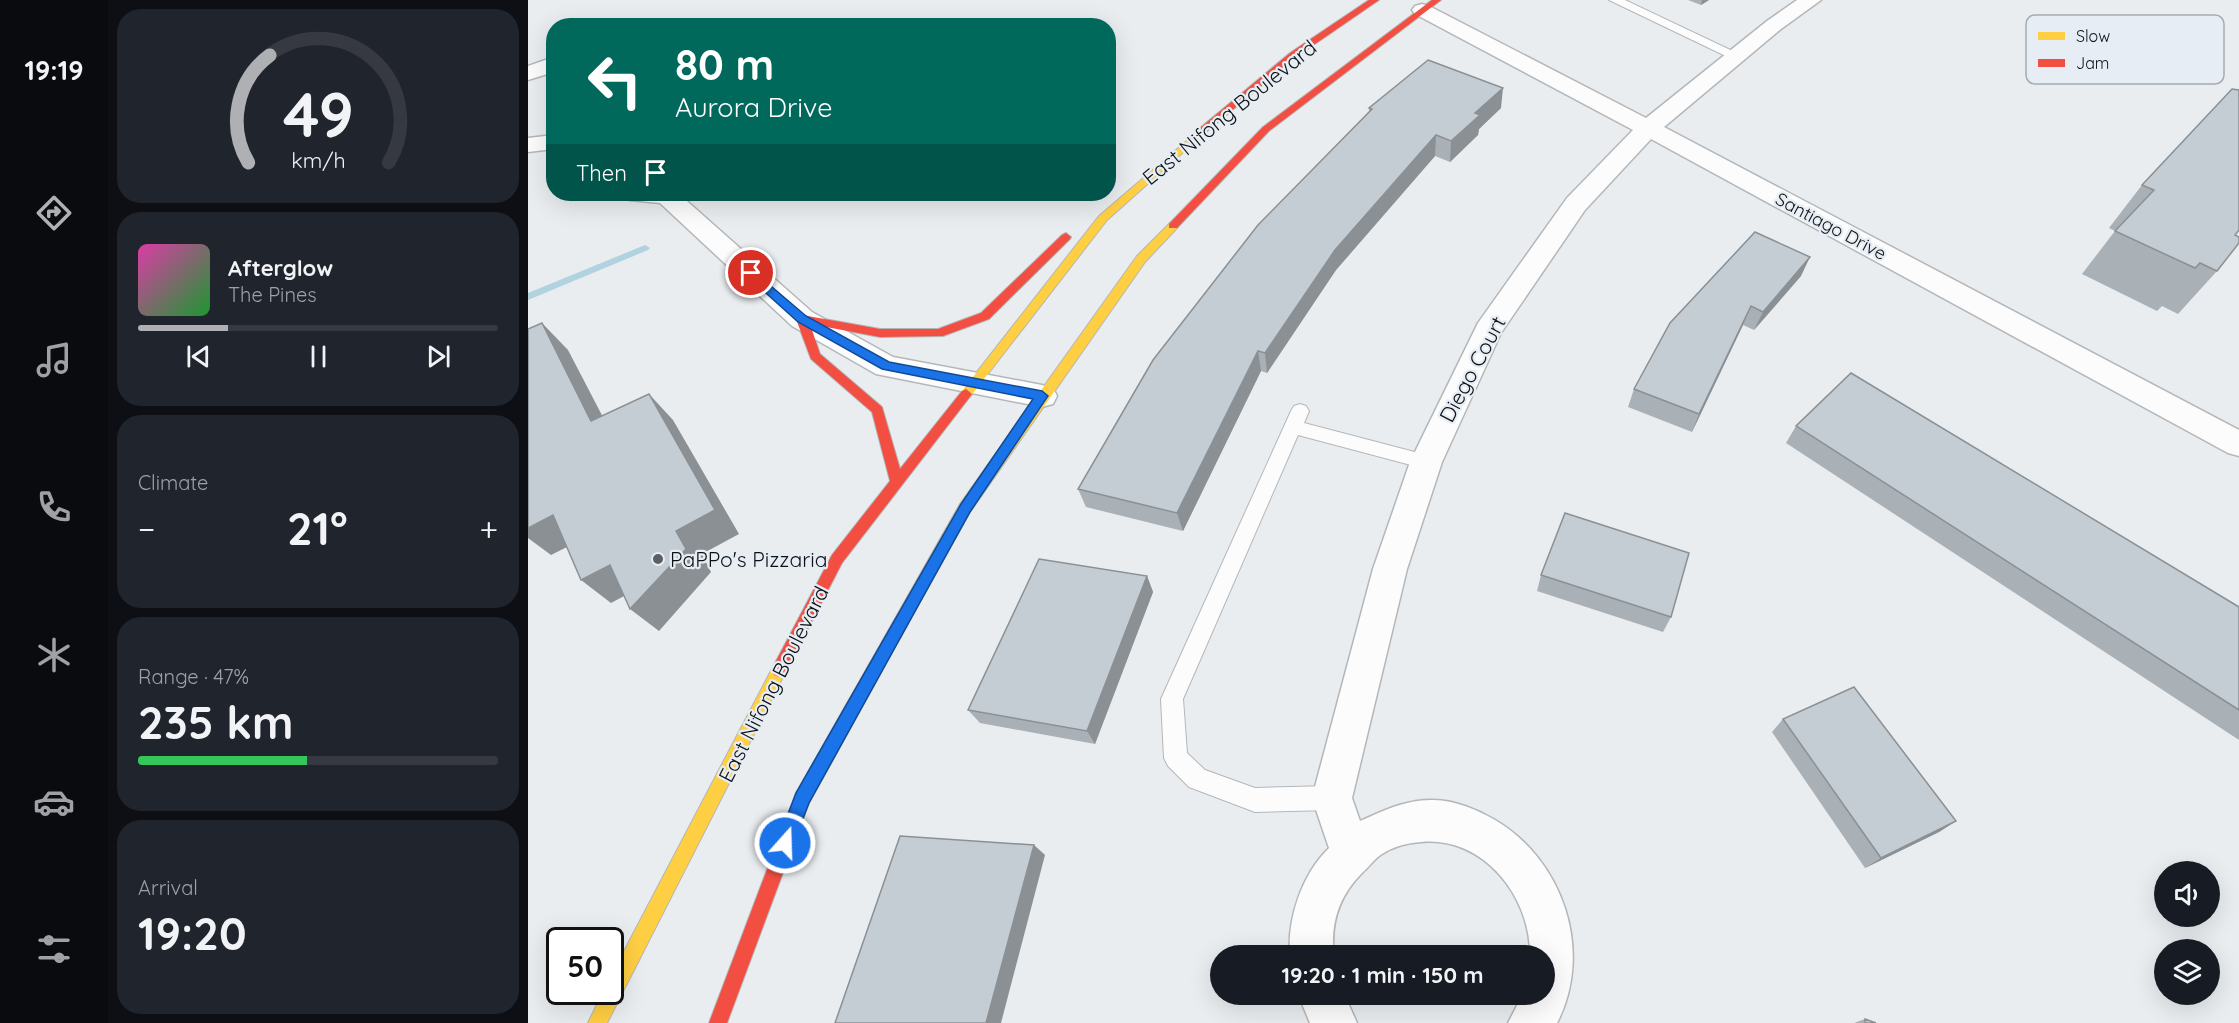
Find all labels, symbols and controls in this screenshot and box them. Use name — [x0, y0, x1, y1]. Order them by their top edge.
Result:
legend — [2026, 15, 2224, 84]
text: Slow — [2076, 26, 2110, 46]
street label: East Nifong Boulevard — [1137, 34, 1321, 190]
text: 80 m — [675, 38, 774, 91]
icon: left — [576, 42, 654, 120]
text: 19:19 — [24, 53, 84, 87]
text: Jam — [2076, 53, 2109, 73]
text: 49 — [283, 75, 353, 153]
text: Aurora Drive — [675, 90, 832, 124]
text: km/h — [291, 147, 345, 173]
icon: arrive — [639, 156, 672, 189]
text: Then — [576, 159, 627, 187]
street label: Santiago Drive — [1772, 187, 1890, 265]
icon: directions — [33, 192, 75, 234]
pin — [725, 247, 776, 298]
text: Afterglow — [228, 254, 333, 282]
icon: arrive — [734, 256, 767, 289]
text: The Pines — [228, 282, 317, 307]
street label: Diego Court — [1433, 312, 1511, 426]
icon: music — [33, 339, 75, 381]
icon: previous — [182, 340, 215, 373]
icon: pause — [302, 340, 335, 373]
icon: next — [422, 340, 455, 373]
text: Climate — [138, 470, 208, 495]
icon: phone — [33, 486, 75, 528]
text: 21° — [287, 500, 348, 556]
text: − — [138, 508, 155, 549]
text: + — [479, 508, 498, 549]
place label: PaPPo's Pizzaria — [670, 546, 827, 572]
marker: PaPPo's Pizzaria — [651, 552, 665, 566]
street label: East Nifong Boulevard — [712, 582, 834, 786]
icon: climate — [33, 634, 75, 676]
text: Range · 47% — [138, 664, 249, 689]
text: 235 km — [138, 694, 293, 750]
icon: car — [33, 781, 75, 823]
position arrow — [753, 811, 817, 875]
map controls — [2154, 861, 2220, 1005]
button: sound — [2154, 861, 2220, 927]
text: Arrival — [138, 875, 198, 900]
text: 19:20 — [138, 905, 247, 961]
speed limit sign: 50 — [546, 927, 624, 1005]
icon: filters — [33, 928, 75, 970]
button: layers — [2154, 939, 2220, 1005]
text: 19:20 · 1 min · 150 m — [1282, 961, 1483, 989]

